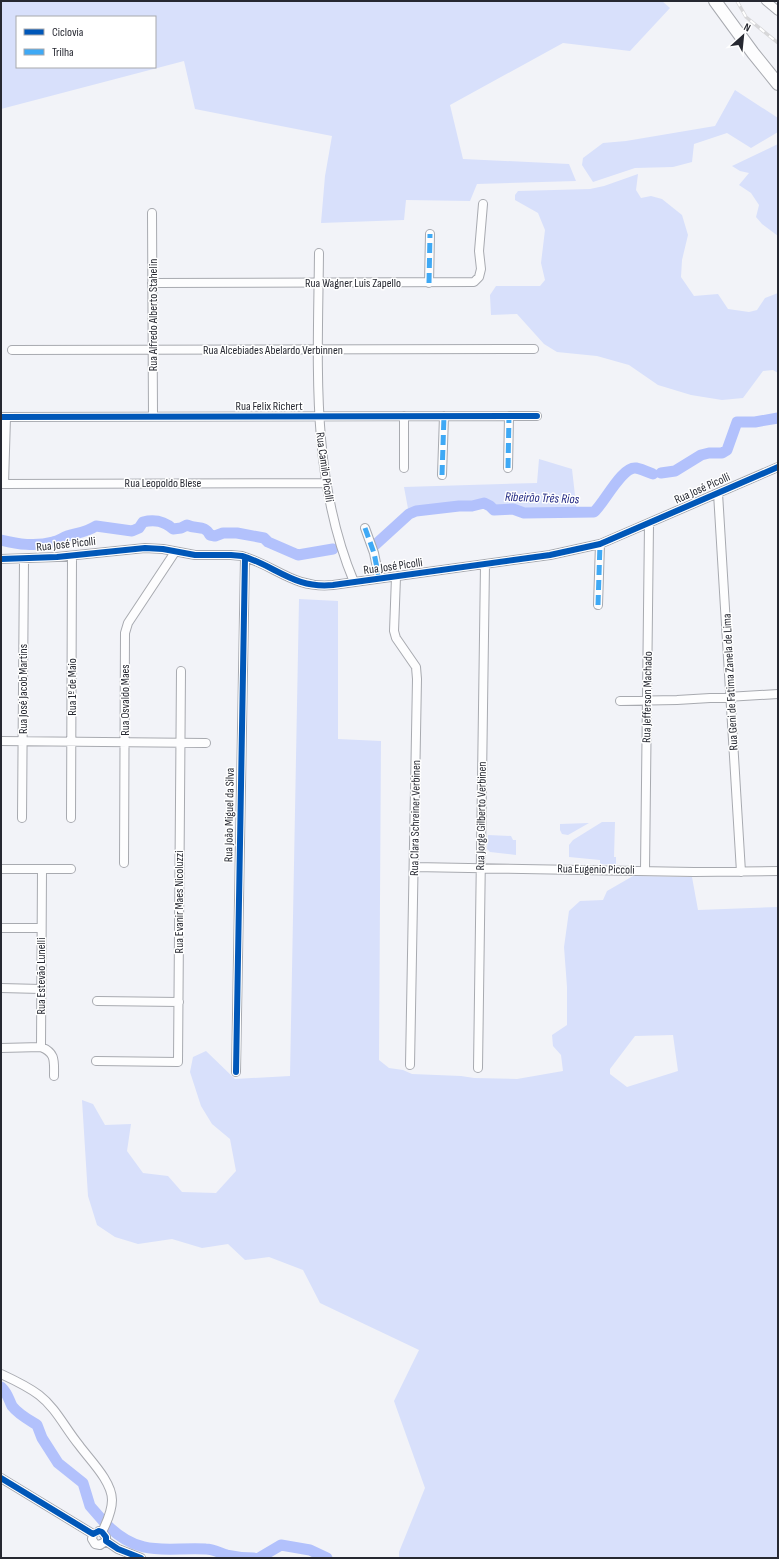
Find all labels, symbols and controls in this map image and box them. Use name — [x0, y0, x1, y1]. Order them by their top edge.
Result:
legend — [16, 16, 156, 68]
north arrow — [723, 16, 763, 56]
text: N — [742, 20, 753, 35]
text: Ciclovia — [52, 25, 84, 40]
text: Trilha — [52, 45, 74, 60]
street label: Rua Alfredo Alberto Stahelin — [146, 259, 161, 371]
street label: Rua Wagner Luis Zapello — [305, 276, 401, 291]
street label: Rua Alcebiades Abelardo Verbinnen — [203, 343, 343, 358]
street label: Rua Felix Richert — [235, 399, 303, 414]
street label: Rua Camilo Picolli — [312, 431, 337, 503]
street label: Rua José Picolli — [672, 469, 732, 507]
street label: Rua Leopoldo Blese — [125, 476, 202, 491]
water label: Ribeirão Três Rios — [504, 489, 580, 507]
street label: Rua José Picolli — [36, 534, 96, 555]
street label: Rua José Picolli — [363, 555, 424, 578]
street label: Rua Geni de Fatima Zanela de Lima — [719, 613, 742, 751]
street label: Rua José Jacob Martins — [16, 644, 31, 734]
street label: Rua Jefferson Machado — [639, 651, 656, 743]
street label: Rua 1º de Maio — [65, 658, 80, 716]
street label: Rua Osvaldo Maes — [118, 664, 133, 736]
street label: Rua Clara Schreiner Verbinen — [407, 760, 424, 876]
street label: Rua Jorge Gilberto Verbinen — [473, 761, 490, 871]
street label: Rua João Miguel da Silva — [221, 767, 238, 862]
street label: Rua Evanir Maes Nicoluzzi — [172, 851, 187, 953]
street label: Rua Eugenio Piccoli — [557, 861, 635, 878]
street label: Rua Estevão Lunelli — [34, 938, 49, 1014]

